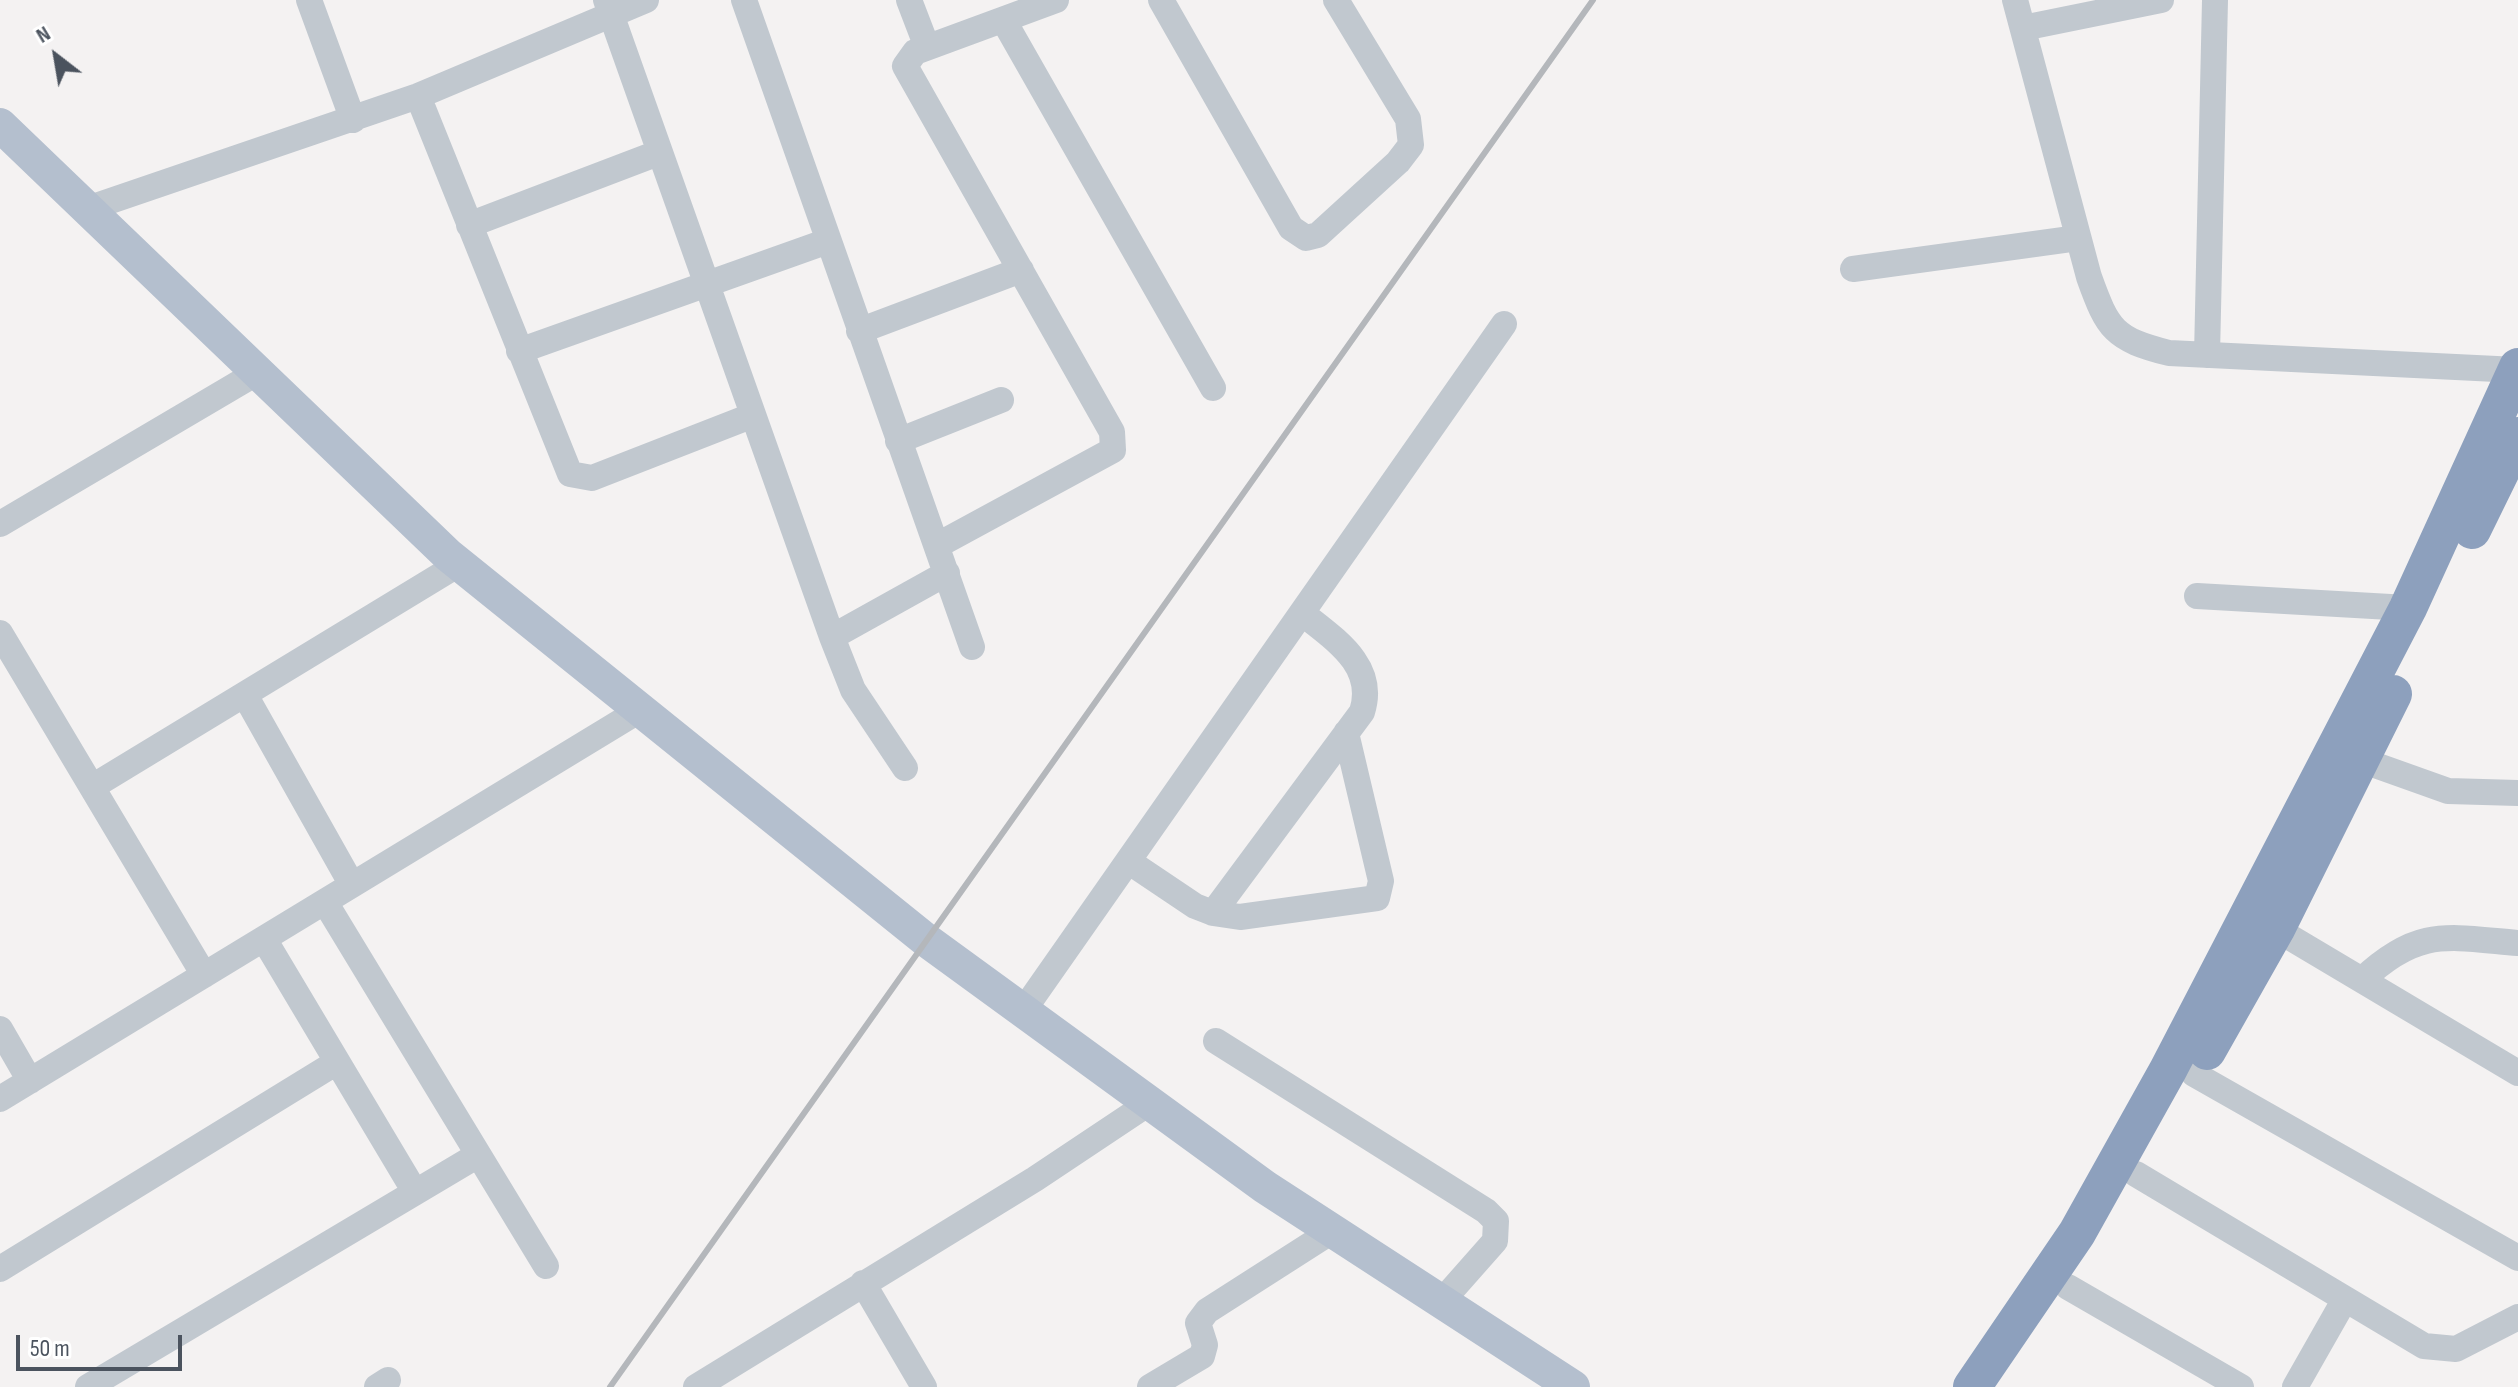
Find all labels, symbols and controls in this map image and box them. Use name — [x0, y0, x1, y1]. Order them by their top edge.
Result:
north arrow — [16, 16, 96, 96]
text: N — [31, 20, 55, 50]
scale bar — [20, 1319, 186, 1369]
text: 50 m — [30, 1334, 70, 1363]

